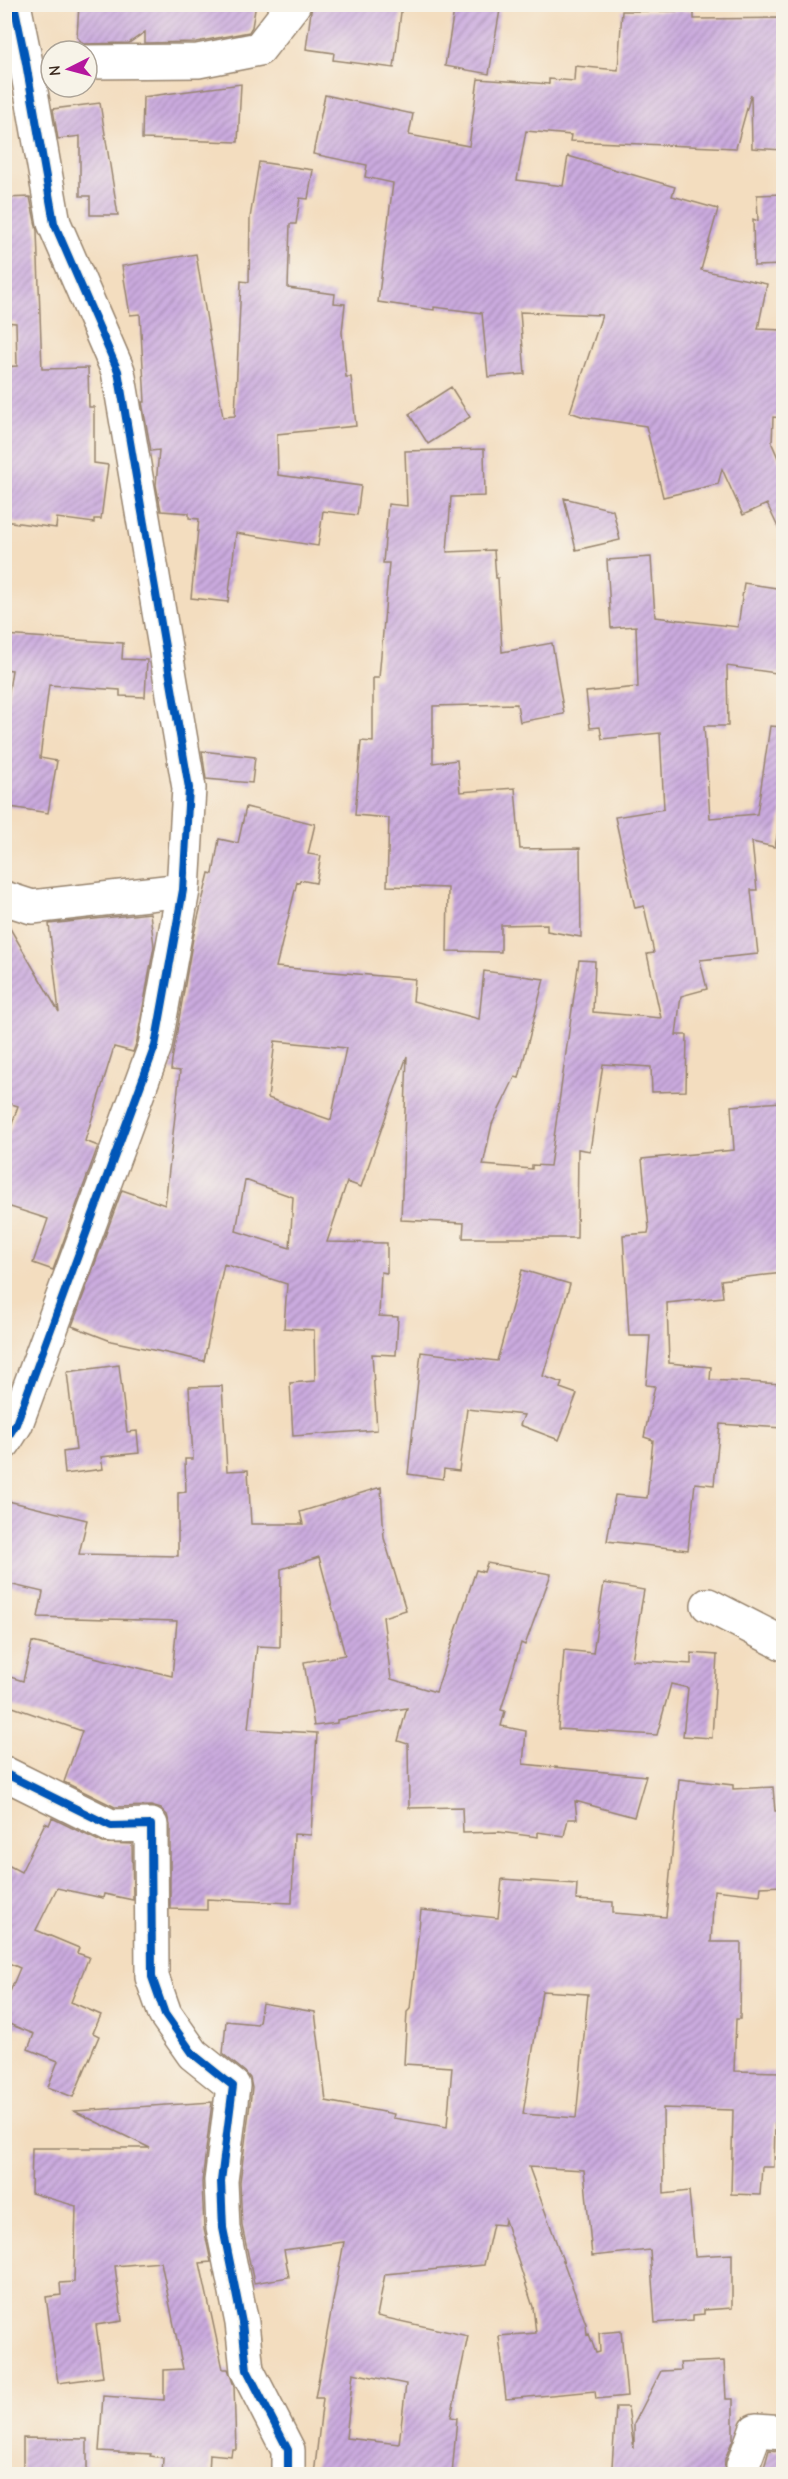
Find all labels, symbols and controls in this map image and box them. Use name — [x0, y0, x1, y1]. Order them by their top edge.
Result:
north arrow — [39, 39, 99, 99]
text: N — [46, 64, 65, 77]

